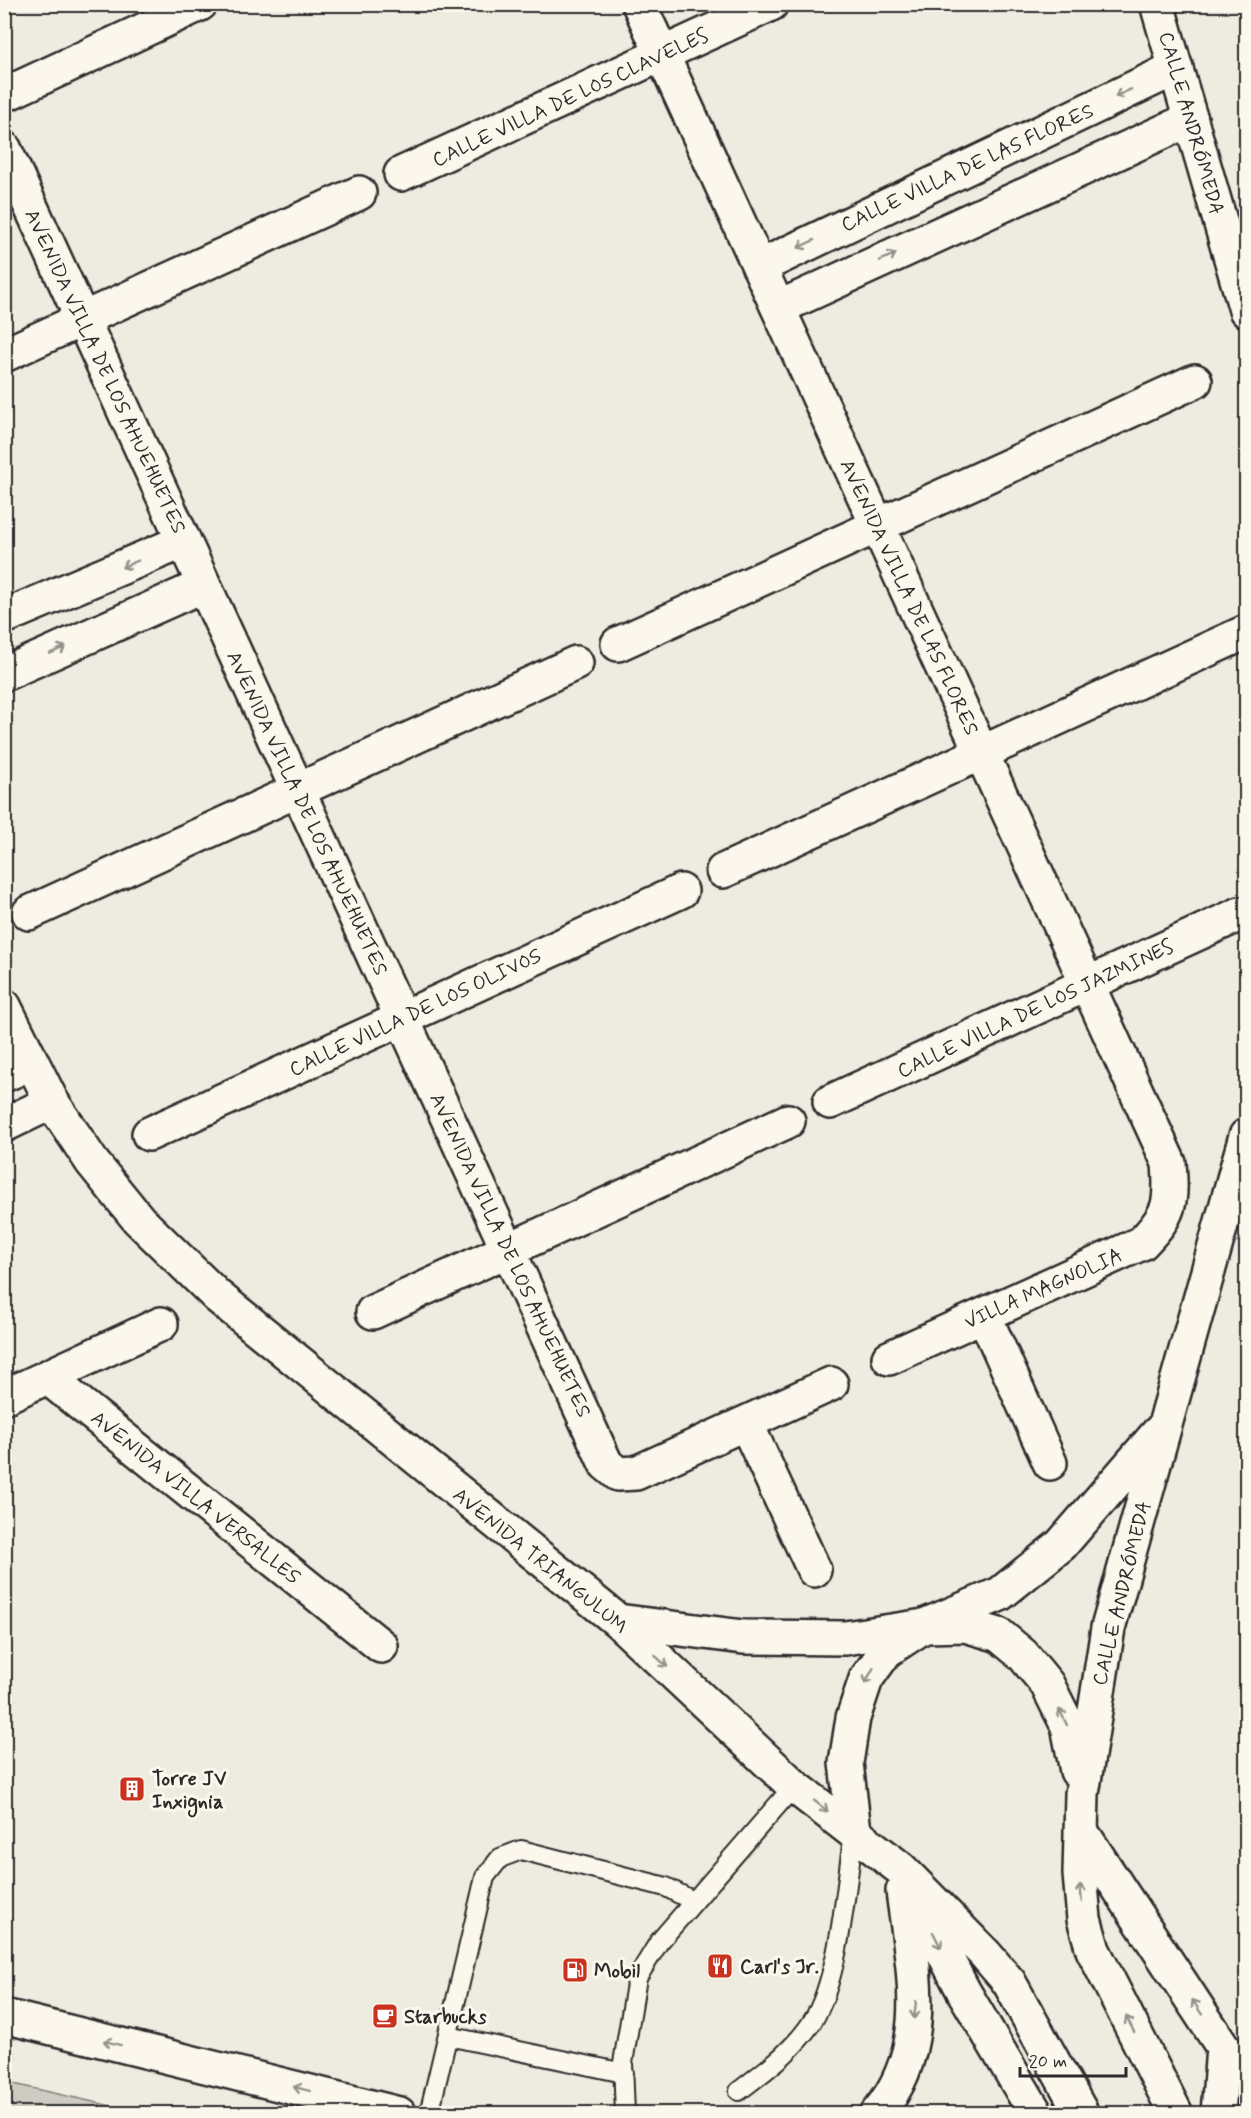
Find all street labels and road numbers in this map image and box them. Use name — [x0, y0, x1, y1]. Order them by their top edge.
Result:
street label: CALLE VILLA DE LOS CLAVELES — [428, 22, 713, 174]
street label: CALLE ANDRÓMEDA — [1152, 29, 1230, 218]
street label: CALLE VILLA DE LAS FLORES — [837, 98, 1098, 239]
street label: AVENIDA VILLA DE LOS AHUEHUETES — [17, 205, 192, 538]
street label: AVENIDA VILLA DE LAS FLORES — [833, 455, 985, 740]
street label: AVENIDA VILLA DE LOS AHUEHUETES — [219, 647, 394, 980]
street label: CALLE VILLA DE LOS JAZMINES — [893, 933, 1178, 1085]
street label: CALLE VILLA DE LOS OLIVOS — [285, 943, 546, 1084]
street label: AVENIDA VILLA DE LOS AHUEHUETES — [422, 1089, 597, 1422]
street label: VILLA MAGNOLIA — [960, 1242, 1127, 1336]
street label: AVENIDA VILLA VERSALLES — [85, 1405, 305, 1591]
street label: AVENIDA TRIANGULUM — [447, 1482, 633, 1640]
street label: CALLE ANDRÓMEDA — [1086, 1498, 1158, 1688]

